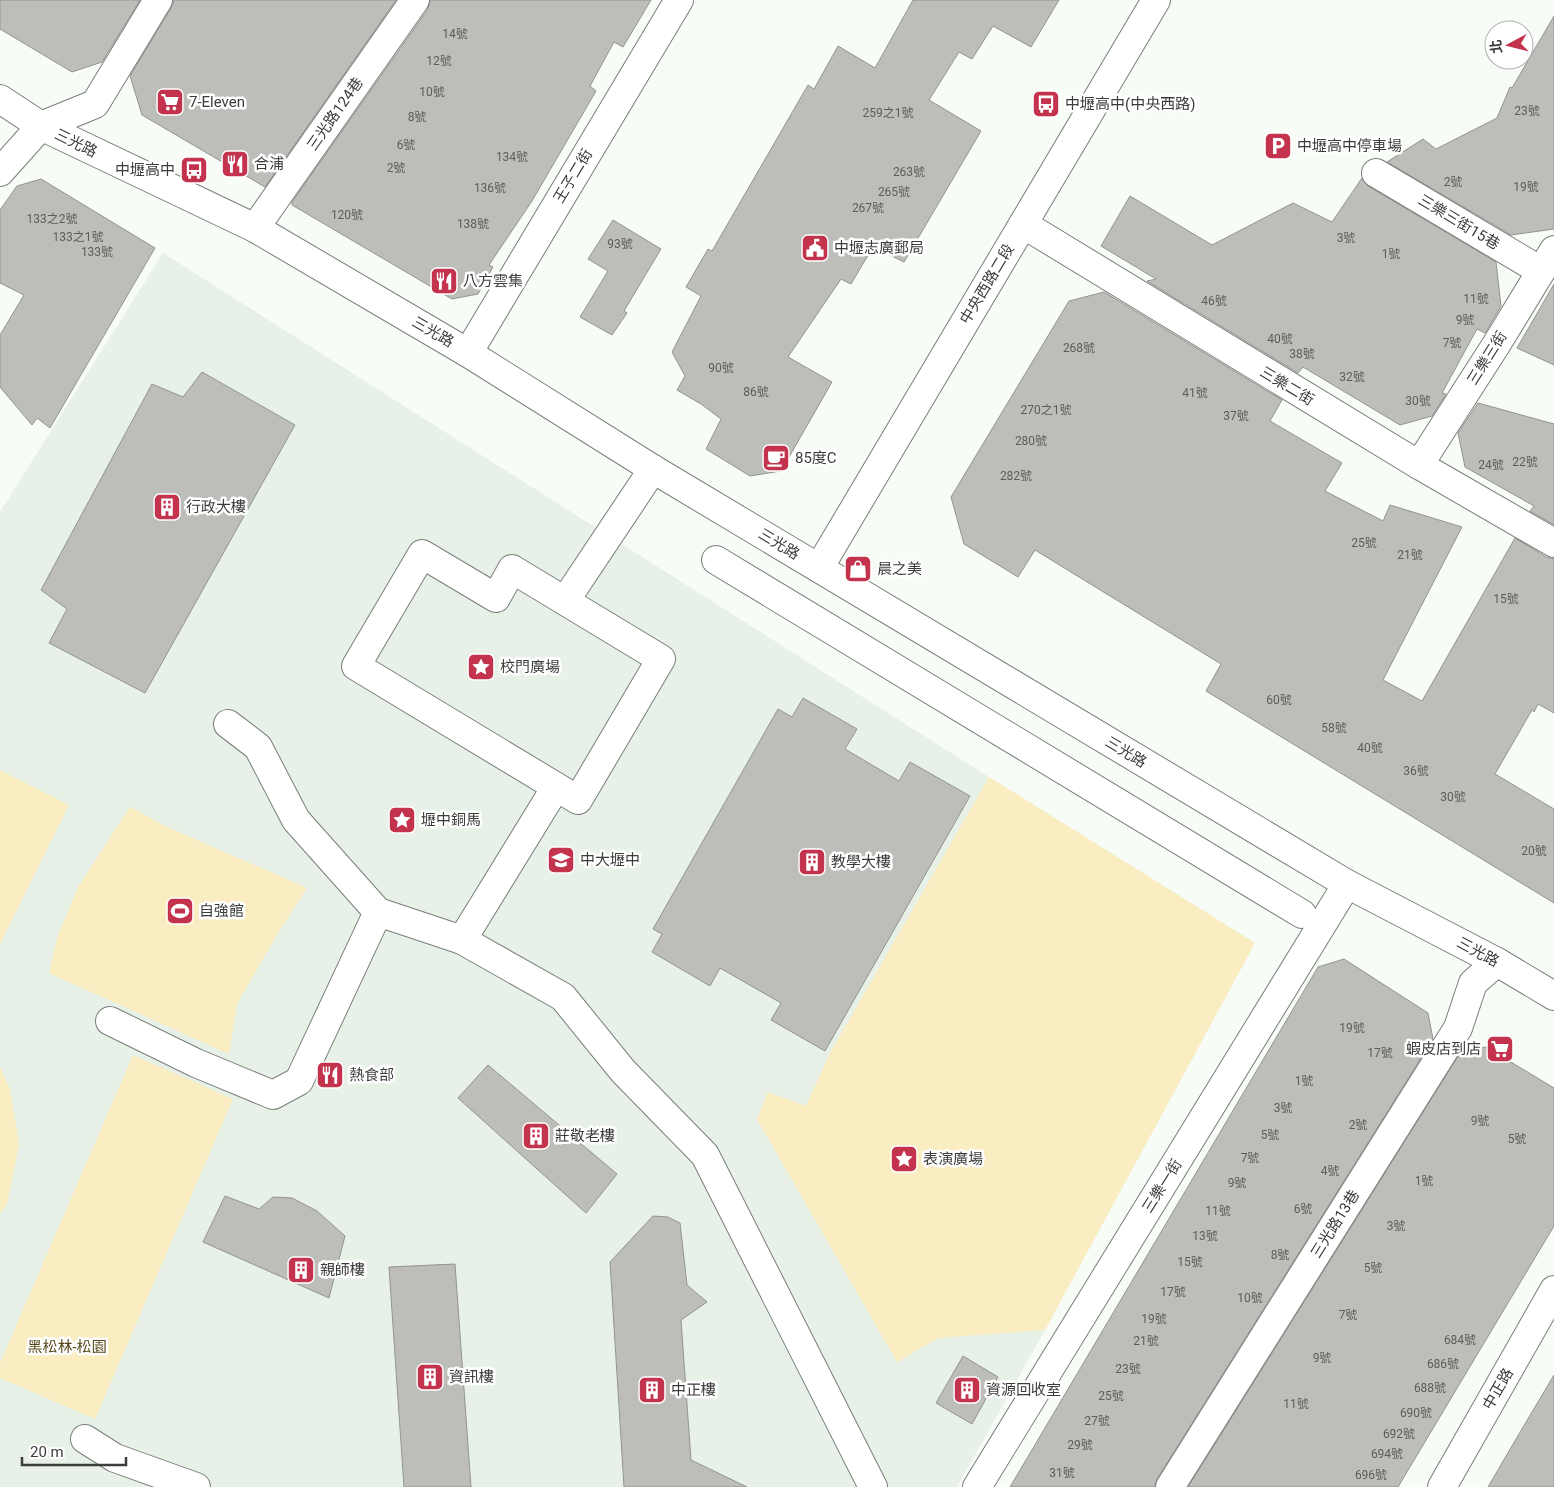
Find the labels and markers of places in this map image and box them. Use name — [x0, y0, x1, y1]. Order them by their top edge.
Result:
supermarket icon: 7-Eleven — [155, 87, 185, 117]
bus stop icon: 中壢高中(中央西路) — [1031, 89, 1061, 119]
place label: 7-Eleven — [189, 93, 245, 111]
place label: 中壢高中(中央西路) — [1065, 95, 1195, 113]
parking icon: 中壢高中停車場 — [1263, 131, 1293, 161]
place label: 中壢高中停車場 — [1297, 137, 1402, 155]
restaurant icon: 合浦 — [220, 149, 250, 179]
bus stop icon: 中壢高中 — [179, 155, 209, 185]
place label: 合浦 — [254, 155, 284, 173]
place label: 中壢高中 — [115, 161, 175, 179]
public building icon: 中壢志廣郵局 — [800, 233, 830, 263]
place label: 中壢志廣郵局 — [834, 239, 924, 257]
restaurant icon: 八方雲集 — [429, 266, 459, 296]
place label: 八方雲集 — [463, 272, 523, 290]
cafe icon: 85度C — [761, 443, 791, 473]
place label: 85度C — [795, 449, 837, 467]
building icon: 行政大樓 — [152, 492, 182, 522]
place label: 行政大樓 — [186, 498, 246, 516]
shop icon: 晨之美 — [843, 554, 873, 584]
place label: 晨之美 — [877, 560, 922, 578]
place icon: 校門廣場 — [466, 652, 496, 682]
place label: 校門廣場 — [500, 658, 560, 676]
place icon: 壢中銅馬 — [387, 805, 417, 835]
place label: 壢中銅馬 — [421, 811, 481, 829]
school or university icon: 中大壢中 — [546, 845, 576, 875]
building icon: 教學大樓 — [797, 847, 827, 877]
place label: 中大壢中 — [580, 851, 640, 869]
place label: 教學大樓 — [831, 853, 891, 871]
sports icon: 自強館 — [165, 896, 195, 926]
place label: 自強館 — [199, 902, 244, 920]
supermarket icon: 蝦皮店到店 — [1485, 1034, 1515, 1064]
place label: 蝦皮店到店 — [1406, 1040, 1481, 1058]
restaurant icon: 熱食部 — [315, 1060, 345, 1090]
place label: 熱食部 — [349, 1066, 394, 1084]
building icon: 莊敬老樓 — [521, 1121, 551, 1151]
place label: 莊敬老樓 — [555, 1127, 615, 1145]
place icon: 表演廣場 — [889, 1144, 919, 1174]
place label: 表演廣場 — [923, 1150, 983, 1168]
building icon: 親師樓 — [286, 1255, 316, 1285]
place label: 親師樓 — [320, 1261, 365, 1279]
building icon: 資訊樓 — [415, 1362, 445, 1392]
place label: 資訊樓 — [449, 1368, 494, 1386]
building icon: 中正樓 — [637, 1375, 667, 1405]
building icon: 資源回收室 — [952, 1375, 982, 1405]
place label: 中正樓 — [671, 1381, 716, 1399]
place label: 資源回收室 — [986, 1381, 1061, 1399]

